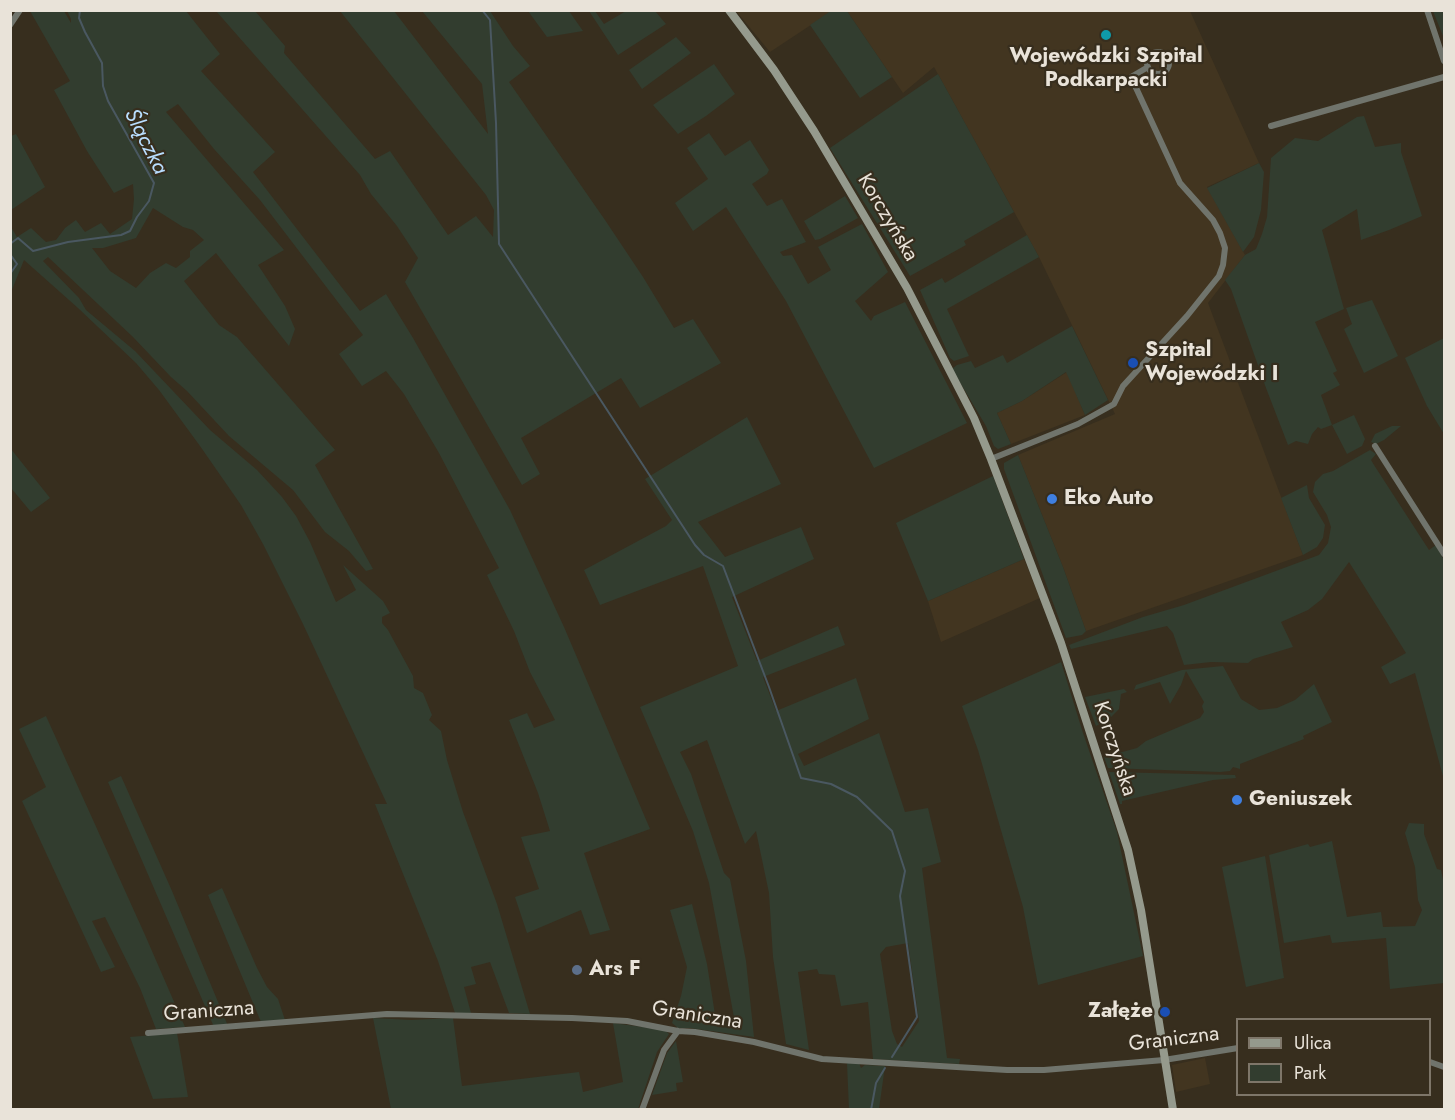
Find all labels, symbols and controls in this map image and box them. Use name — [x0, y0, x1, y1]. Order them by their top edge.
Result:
marker: Wojewódzki Szpital Podkarpacki — [1099, 28, 1113, 42]
place label: Wojewódzki Szpital Podkarpacki — [1009, 44, 1203, 94]
water label: Ślączka — [117, 105, 173, 179]
street label: Korczyńska — [851, 170, 923, 266]
place label: Szpital Wojewódzki I — [1145, 338, 1278, 388]
marker: Szpital Wojewódzki I — [1126, 356, 1140, 370]
place label: Eko Auto — [1064, 486, 1153, 512]
marker: Eko Auto — [1045, 492, 1059, 506]
street label: Korczyńska — [1087, 699, 1141, 799]
place label: Geniuszek — [1249, 787, 1352, 813]
marker: Geniuszek — [1230, 793, 1244, 807]
place label: Ars F — [589, 957, 641, 983]
marker: Ars F — [570, 963, 584, 977]
street label: Graniczna — [163, 996, 255, 1028]
street label: Graniczna — [650, 996, 744, 1036]
place label: Załęże — [1088, 999, 1153, 1025]
marker: Załęże — [1158, 1005, 1172, 1019]
legend — [1236, 1018, 1431, 1096]
street label: Graniczna — [1127, 1022, 1221, 1058]
text: Ulica — [1294, 1030, 1331, 1056]
text: Park — [1294, 1060, 1326, 1086]

